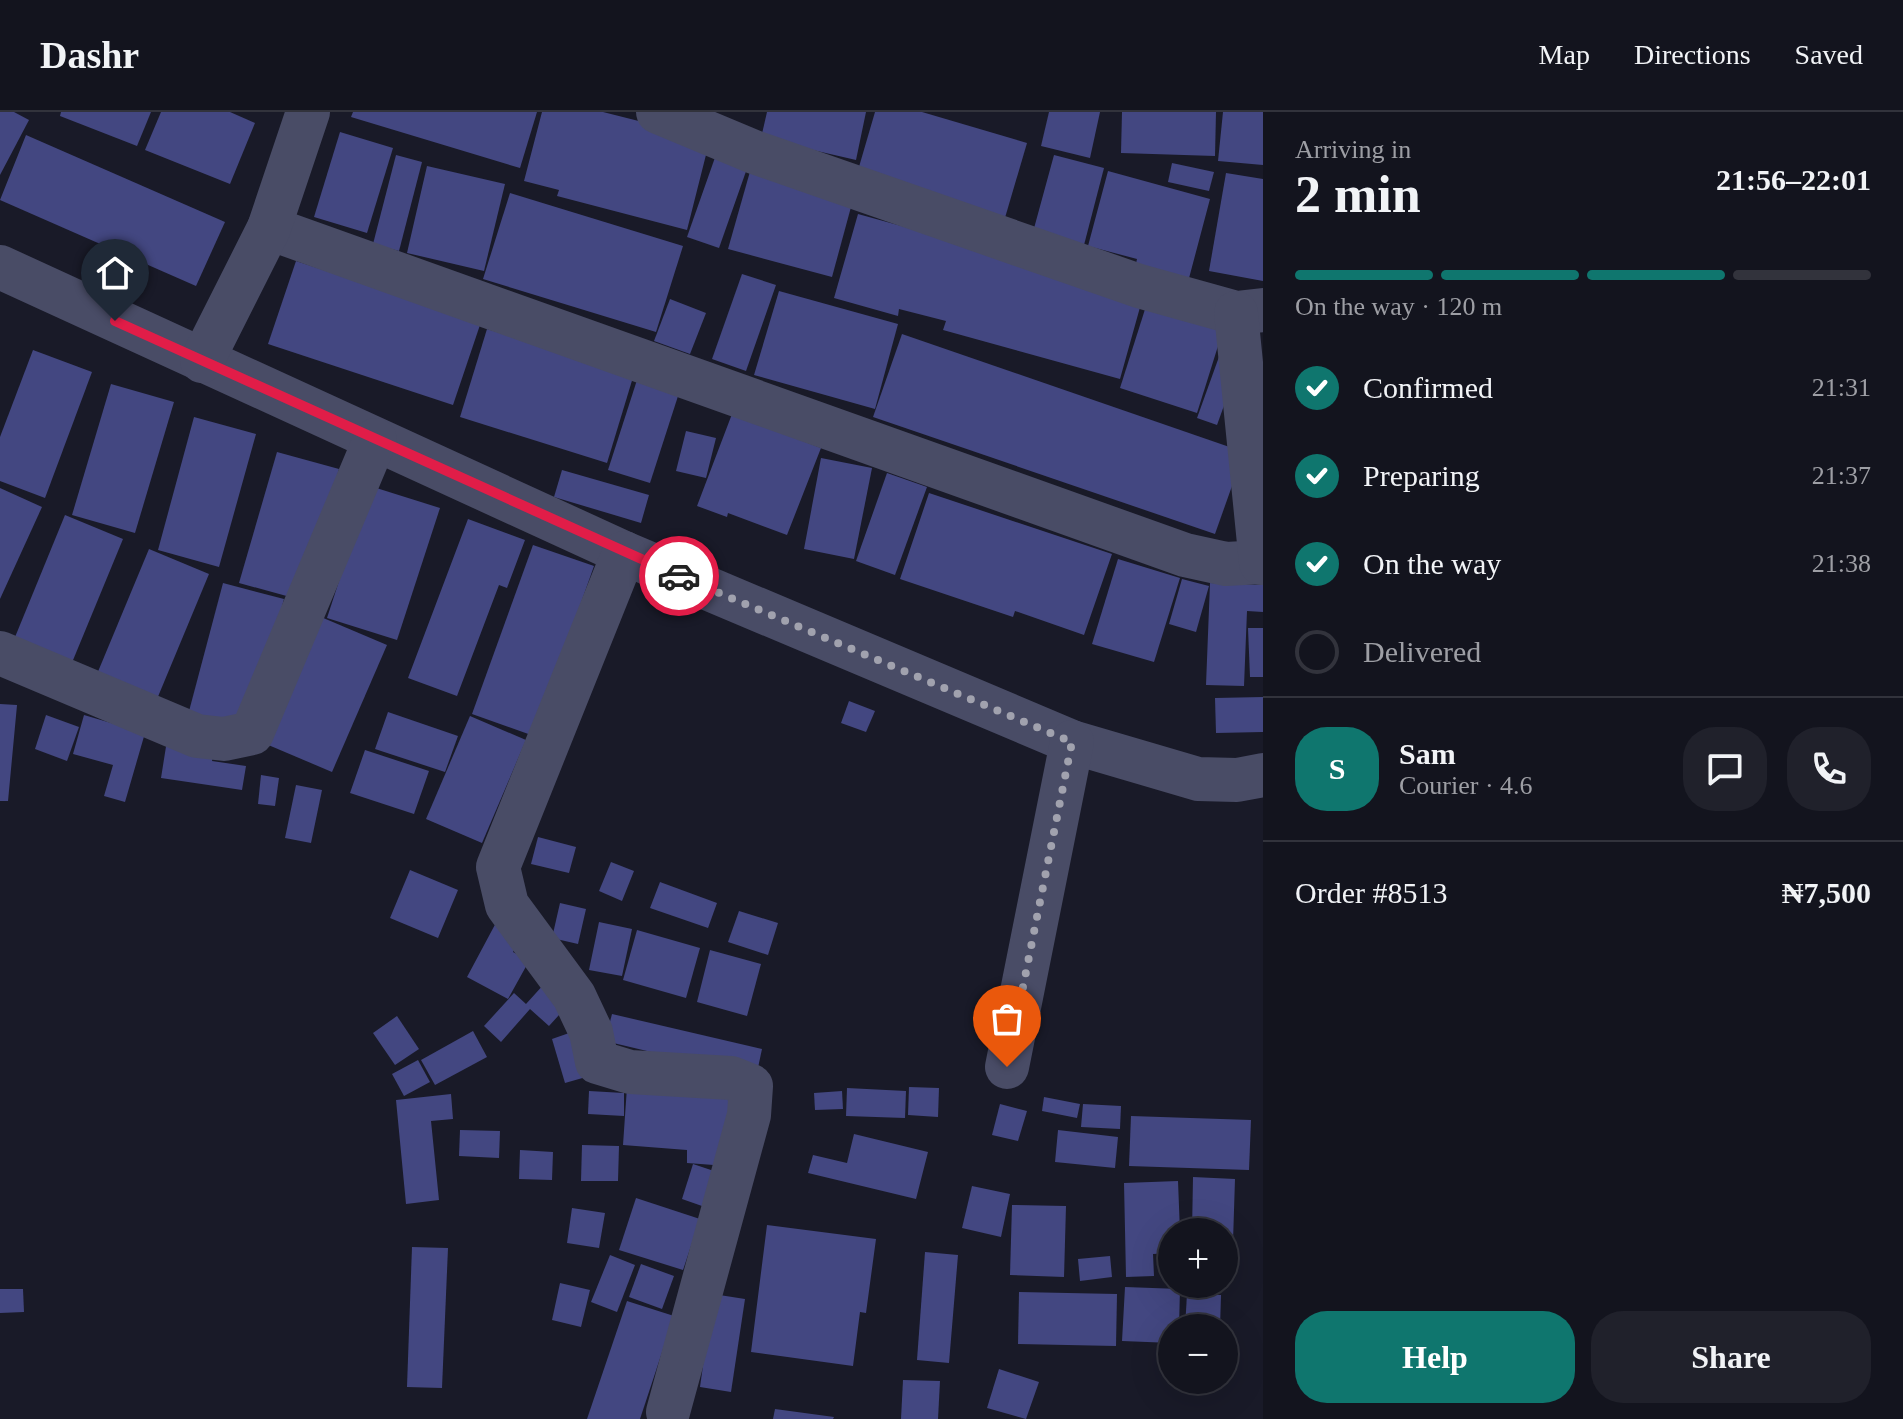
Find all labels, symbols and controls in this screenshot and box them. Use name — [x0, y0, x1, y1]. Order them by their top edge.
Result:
text: Dashr — [40, 34, 139, 76]
text: Map — [1539, 39, 1590, 70]
text: Directions — [1634, 39, 1751, 70]
text: Saved — [1795, 39, 1863, 70]
text: Arriving in — [1295, 135, 1411, 164]
text: 21:56–22:01 — [1716, 163, 1871, 196]
text: 2 min — [1295, 166, 1421, 223]
pin — [81, 239, 149, 321]
icon: home — [93, 251, 137, 295]
text: On the way · 120 m — [1295, 292, 1502, 321]
icon: check — [1295, 366, 1339, 410]
text: Confirmed — [1363, 371, 1493, 404]
text: 21:31 — [1812, 373, 1871, 402]
icon: check — [1295, 454, 1339, 498]
text: Preparing — [1363, 459, 1480, 492]
text: 21:37 — [1812, 461, 1871, 490]
courier — [639, 536, 719, 616]
icon: check — [1295, 542, 1339, 586]
text: On the way — [1363, 547, 1501, 580]
text: 21:38 — [1812, 549, 1871, 578]
icon: car — [657, 554, 701, 598]
text: Delivered — [1363, 635, 1481, 668]
button: chat — [1683, 727, 1767, 811]
button: phone — [1787, 727, 1871, 811]
text: Sam — [1399, 737, 1456, 770]
text: S — [1329, 752, 1345, 785]
text: Courier · 4.6 — [1399, 771, 1533, 800]
text: Order #8513 — [1295, 876, 1447, 909]
text: ₦7,500 — [1782, 876, 1871, 909]
pin — [973, 985, 1041, 1067]
icon: bag — [985, 997, 1029, 1041]
map controls — [1158, 1218, 1238, 1394]
button: + — [1158, 1218, 1238, 1298]
button: Help — [1295, 1311, 1575, 1403]
button: Share — [1591, 1311, 1871, 1403]
button: − — [1158, 1314, 1238, 1394]

